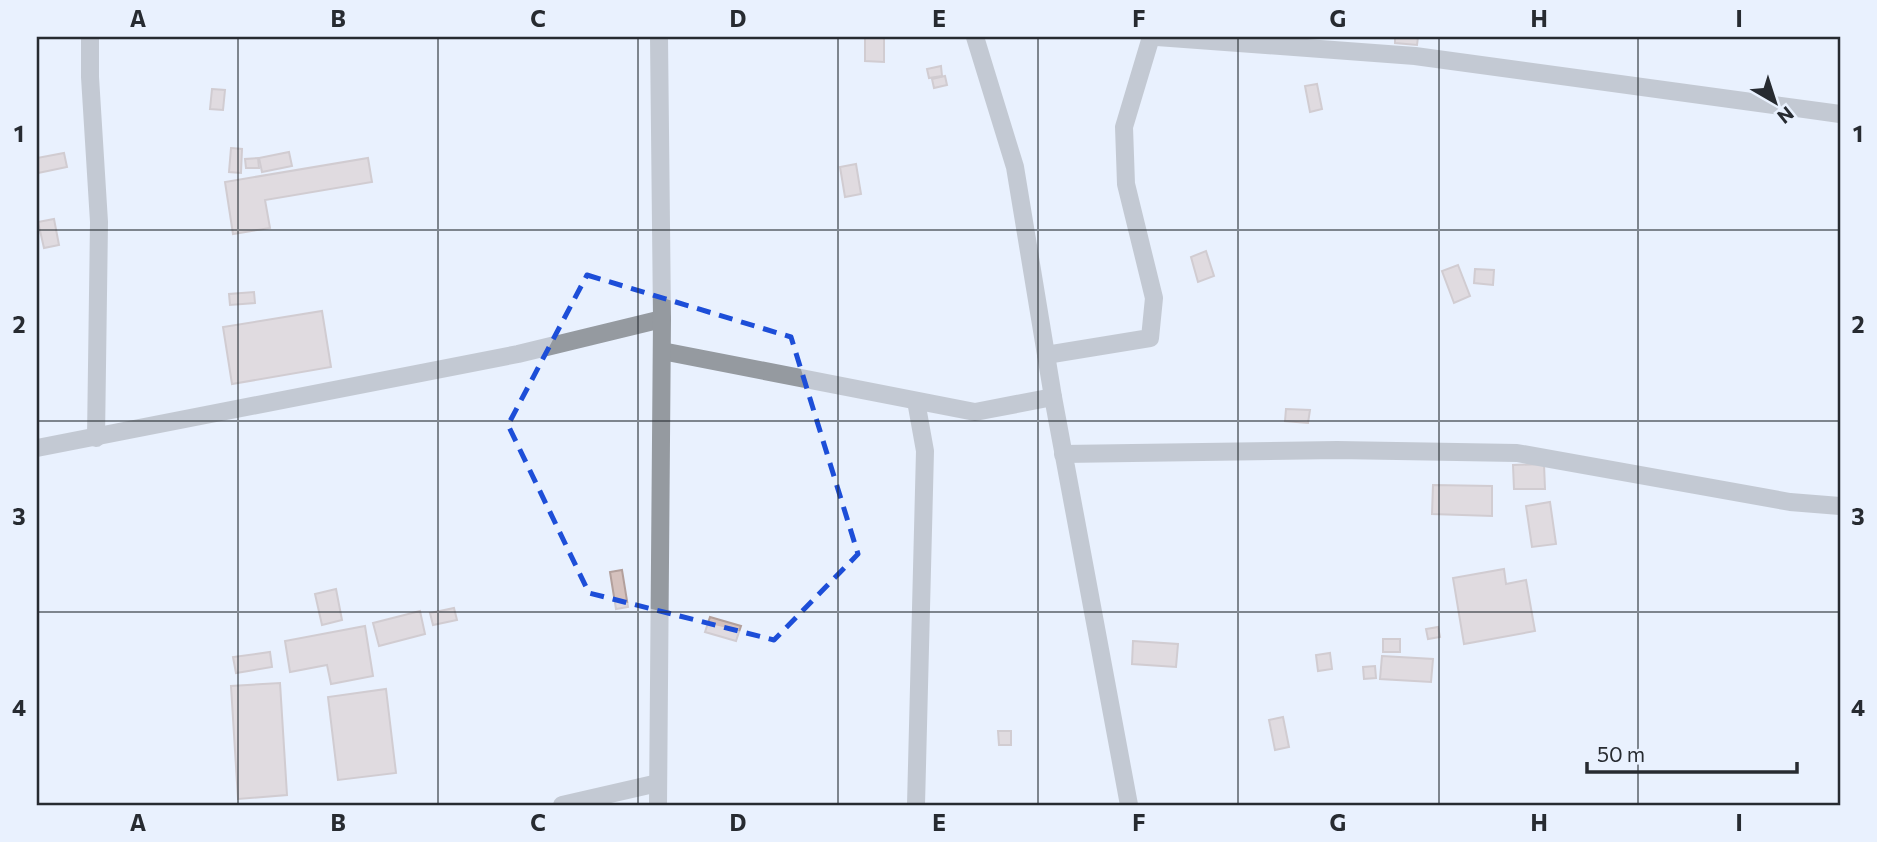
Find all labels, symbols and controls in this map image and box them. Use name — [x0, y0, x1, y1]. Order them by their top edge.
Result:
text: A — [130, 4, 147, 32]
text: B — [330, 4, 346, 32]
text: C — [530, 4, 546, 32]
text: D — [730, 4, 747, 32]
text: E — [932, 4, 946, 32]
text: F — [1132, 4, 1146, 32]
text: G — [1330, 4, 1346, 32]
text: H — [1530, 4, 1548, 32]
text: I — [1735, 4, 1743, 32]
north arrow — [1741, 66, 1811, 136]
text: N — [1773, 102, 1799, 129]
text: 1 — [14, 119, 24, 147]
text: 1 — [1853, 119, 1863, 147]
text: 2 — [12, 310, 26, 338]
text: 2 — [1851, 310, 1865, 338]
text: 3 — [12, 502, 26, 530]
text: 3 — [1851, 502, 1865, 530]
text: 4 — [12, 693, 26, 721]
text: 4 — [1851, 693, 1865, 721]
scale bar — [1587, 730, 1797, 774]
text: 50 m — [1597, 741, 1645, 766]
text: A — [130, 808, 147, 836]
text: B — [330, 808, 346, 836]
text: C — [530, 808, 546, 836]
text: D — [730, 808, 747, 836]
text: E — [932, 808, 946, 836]
text: F — [1132, 808, 1146, 836]
text: G — [1330, 808, 1346, 836]
text: H — [1530, 808, 1548, 836]
text: I — [1735, 808, 1743, 836]

